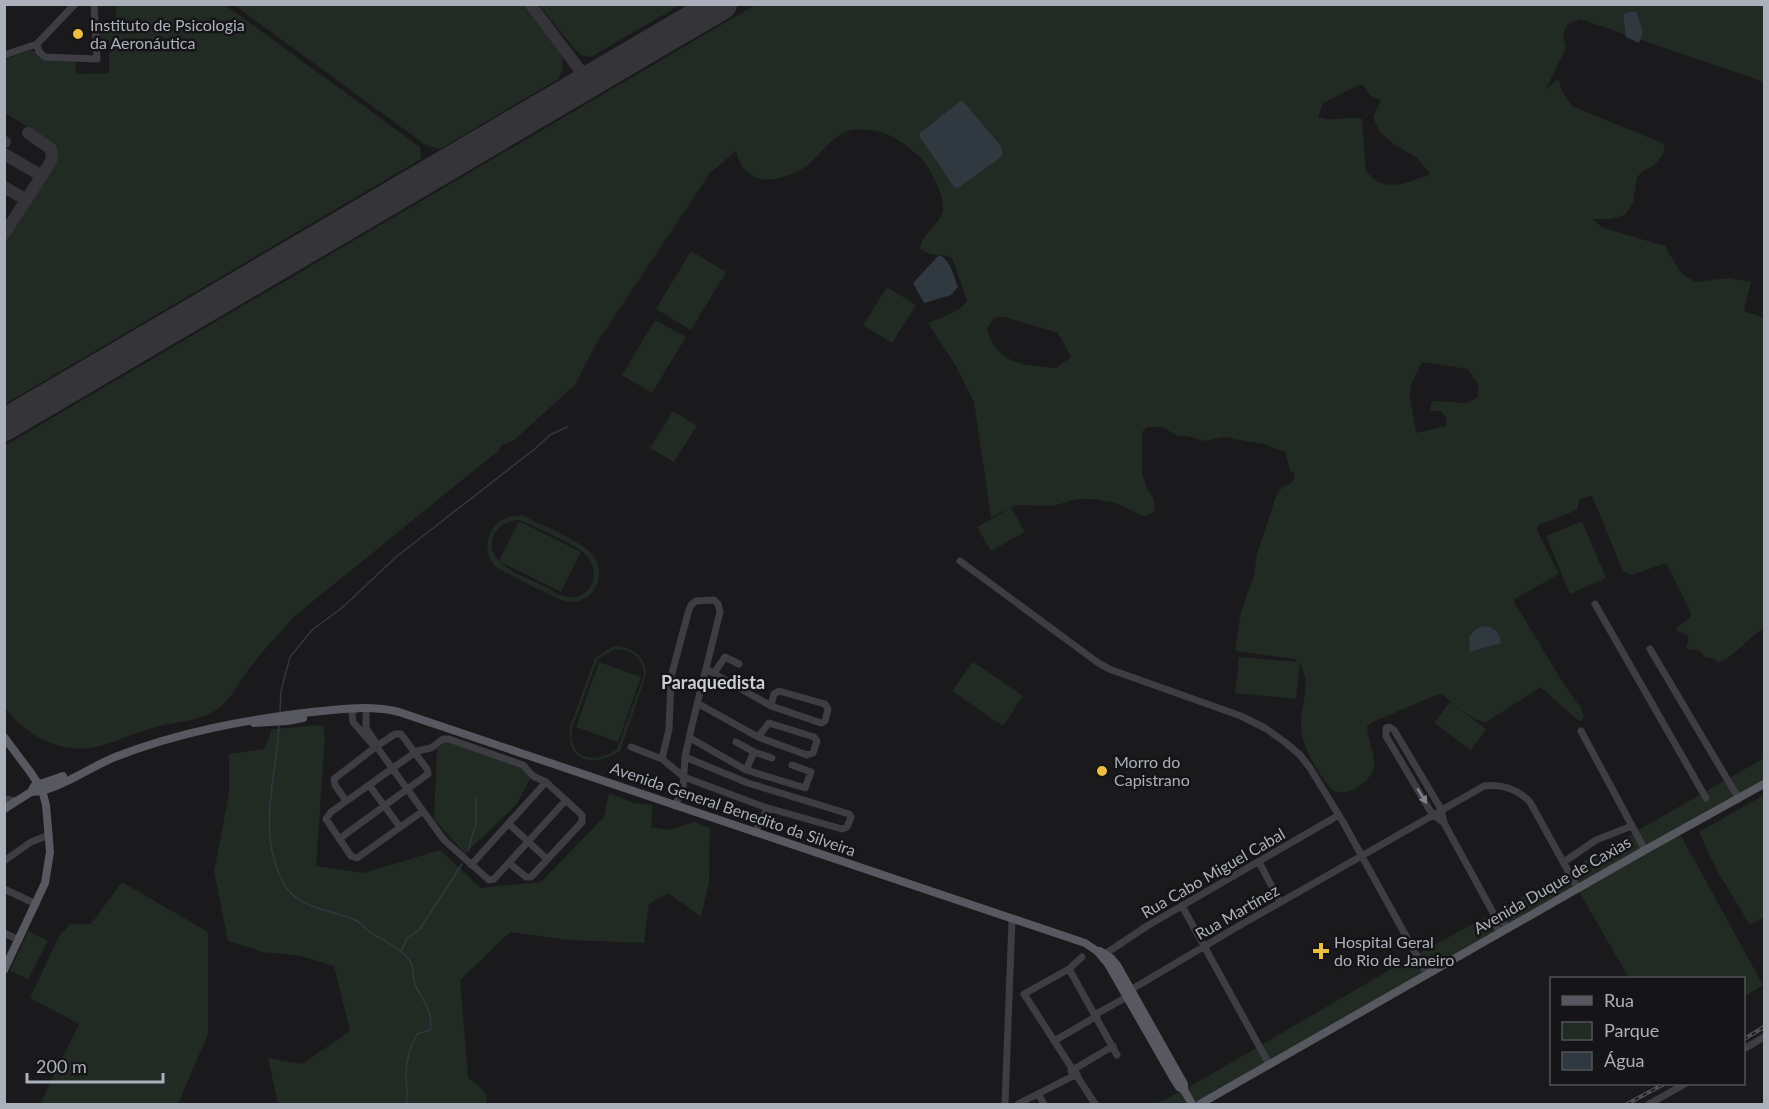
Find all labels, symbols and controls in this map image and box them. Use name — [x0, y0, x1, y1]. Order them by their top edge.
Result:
place label: Instituto de Psicologia da Aeronáutica — [90, 15, 245, 52]
marker: Instituto de Psicologia da Aeronáutica — [71, 27, 85, 41]
district label: Paraquedista — [661, 671, 765, 693]
place label: Morro do Capistrano — [1114, 752, 1190, 789]
street label: Avenida General Benedito da Silveira — [608, 757, 858, 860]
marker: Morro do Capistrano — [1095, 764, 1109, 778]
one-way arrow — [1416, 788, 1427, 804]
street label: Rua Cabo Miguel Cabal — [1137, 824, 1288, 922]
street label: Avenida Duque de Caxias — [1470, 832, 1634, 937]
street label: Rua Martínez — [1192, 880, 1282, 943]
place label: Hospital Geral do Rio de Janeiro — [1334, 932, 1454, 969]
marker: Hospital Geral do Rio de Janeiro — [1312, 942, 1330, 960]
legend — [1550, 977, 1745, 1085]
text: Rua — [1604, 989, 1634, 1011]
text: Parque — [1604, 1019, 1659, 1041]
scale bar — [27, 1046, 164, 1084]
text: Água — [1604, 1049, 1645, 1071]
text: 200 m — [36, 1055, 87, 1077]

